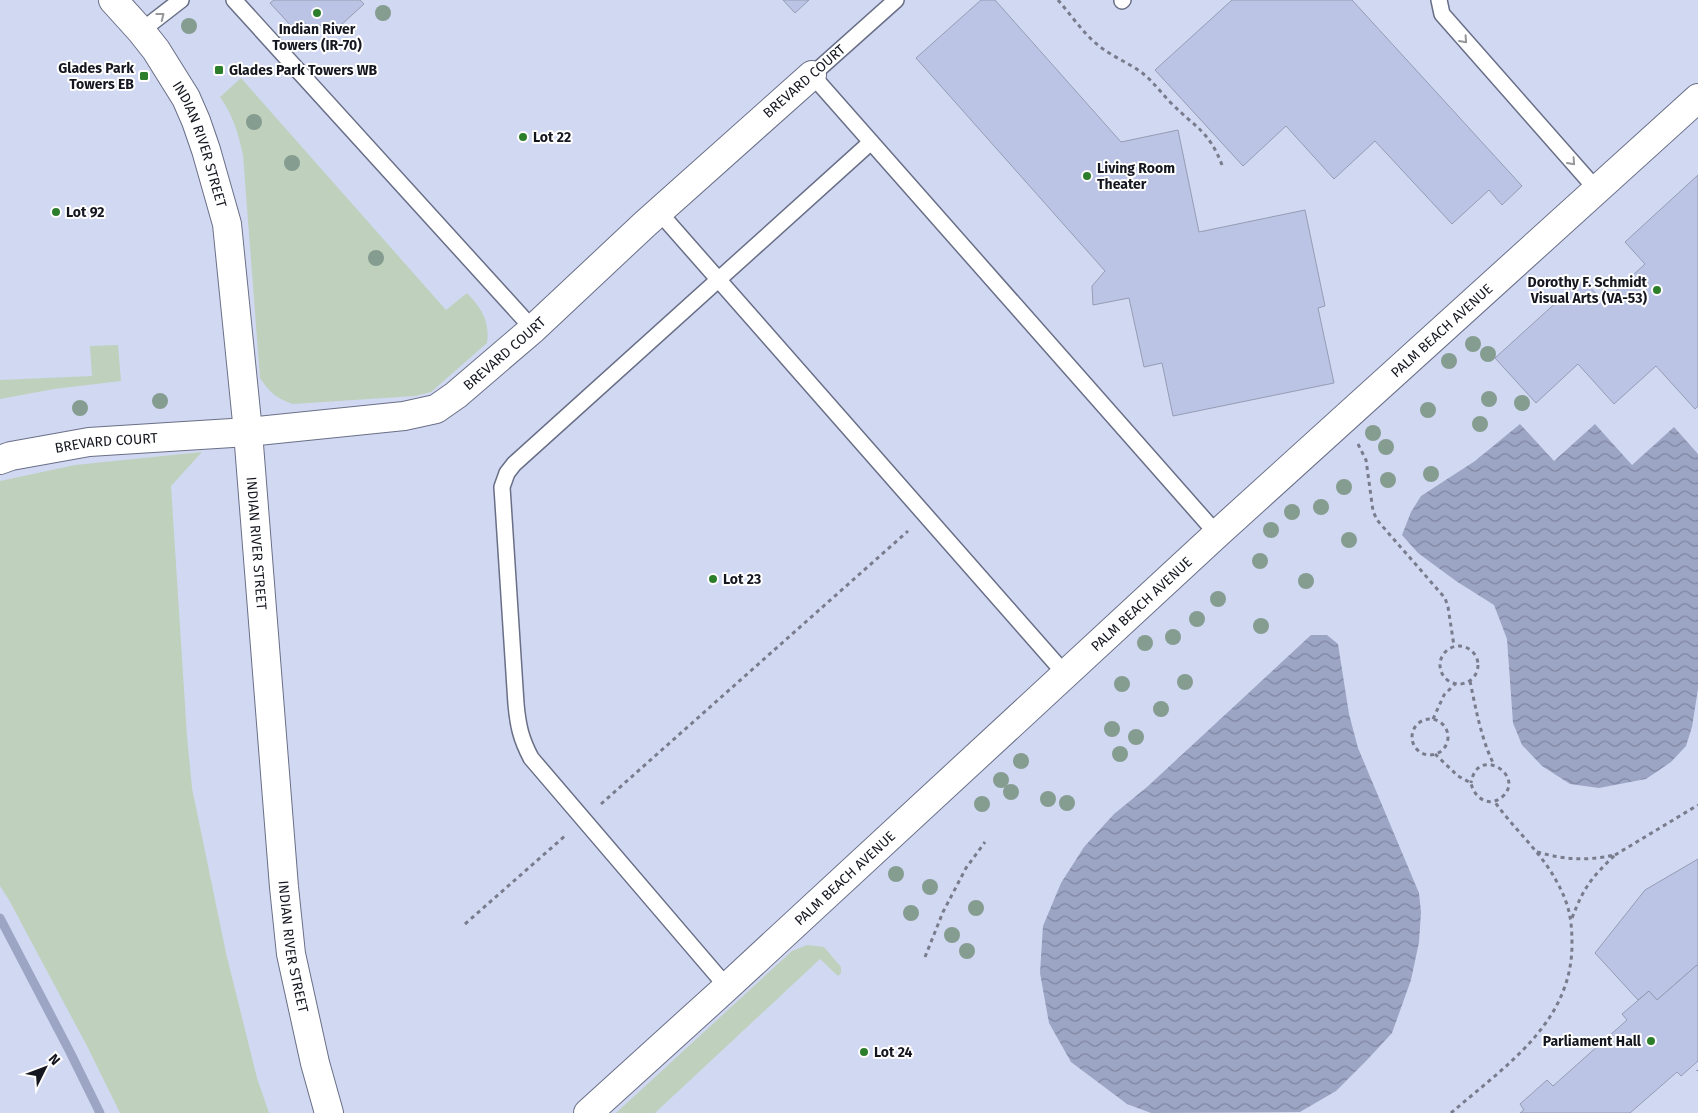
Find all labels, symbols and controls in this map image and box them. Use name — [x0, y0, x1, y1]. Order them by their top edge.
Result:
marker: Indian River Towers (IR-70) — [311, 7, 323, 19]
one-way arrow — [156, 13, 165, 22]
place label: Indian River Towers (IR-70) — [272, 21, 362, 54]
one-way arrow — [1458, 34, 1467, 43]
street label: BREVARD COURT — [760, 41, 849, 122]
place label: Glades Park Towers EB — [58, 60, 134, 93]
place label: Glades Park Towers WB — [229, 62, 378, 79]
marker: Glades Park Towers WB — [213, 64, 225, 76]
marker: Glades Park Towers EB — [138, 70, 150, 82]
street label: INDIAN RIVER STREET — [169, 78, 230, 210]
place label: Lot 22 — [533, 129, 571, 146]
marker: Lot 22 — [517, 131, 529, 143]
one-way arrow — [1566, 156, 1575, 165]
place label: Living Room Theater — [1097, 160, 1175, 193]
marker: Living Room Theater — [1081, 170, 1093, 182]
place label: Lot 92 — [66, 204, 105, 221]
marker: Lot 92 — [50, 206, 62, 218]
place label: Dorothy F. Schmidt Visual Arts (VA-53) — [1528, 274, 1648, 307]
street label: PALM BEACH AVENUE — [1388, 280, 1496, 381]
marker: Dorothy F. Schmidt Visual Arts (VA-53) — [1651, 284, 1663, 296]
street label: BREVARD COURT — [460, 313, 550, 394]
street label: BREVARD COURT — [54, 430, 159, 457]
street label: INDIAN RIVER STREET — [243, 476, 270, 611]
street label: PALM BEACH AVENUE — [1088, 553, 1196, 655]
place label: Lot 23 — [723, 571, 761, 588]
marker: Lot 23 — [707, 573, 719, 585]
street label: PALM BEACH AVENUE — [791, 828, 899, 929]
street label: INDIAN RIVER STREET — [275, 880, 312, 1015]
place label: Parliament Hall — [1543, 1033, 1642, 1050]
marker: Parliament Hall — [1645, 1035, 1657, 1047]
north arrow — [20, 1043, 70, 1093]
place label: Lot 24 — [874, 1044, 913, 1061]
marker: Lot 24 — [858, 1046, 870, 1058]
text: N — [45, 1050, 64, 1069]

